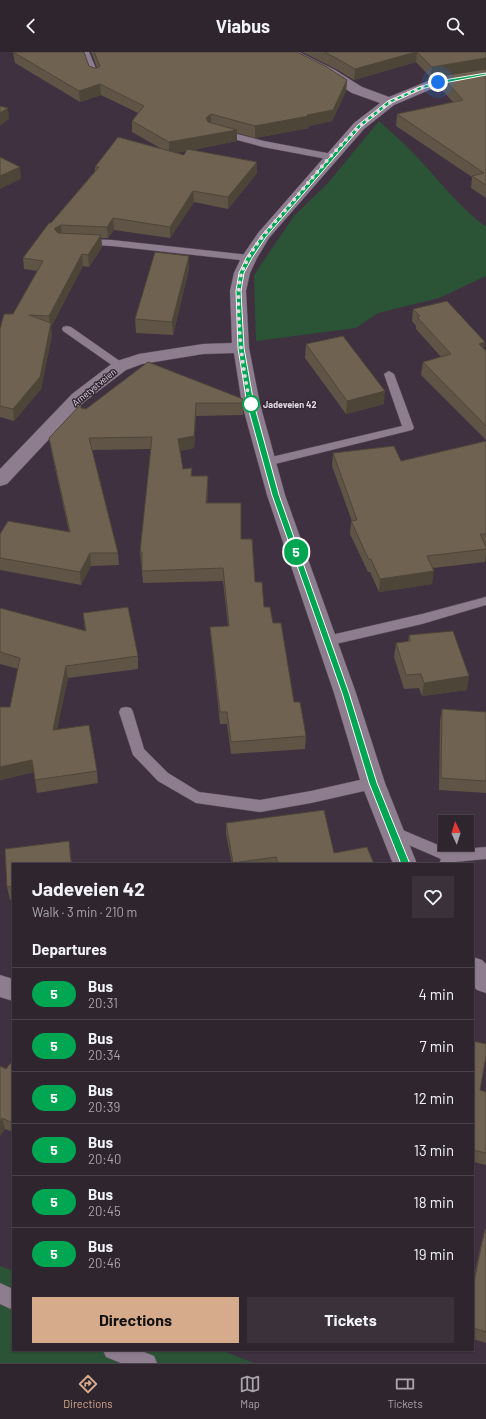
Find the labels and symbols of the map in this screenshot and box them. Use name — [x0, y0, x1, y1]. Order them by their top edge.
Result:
your location — [428, 72, 448, 92]
street label: Ametystveien — [70, 366, 118, 408]
marker: Jadeveien 42 — [242, 395, 260, 413]
place label: Jadeveien 42 — [263, 399, 316, 410]
line badge: 5 — [283, 539, 309, 565]
north arrow — [438, 815, 474, 851]

